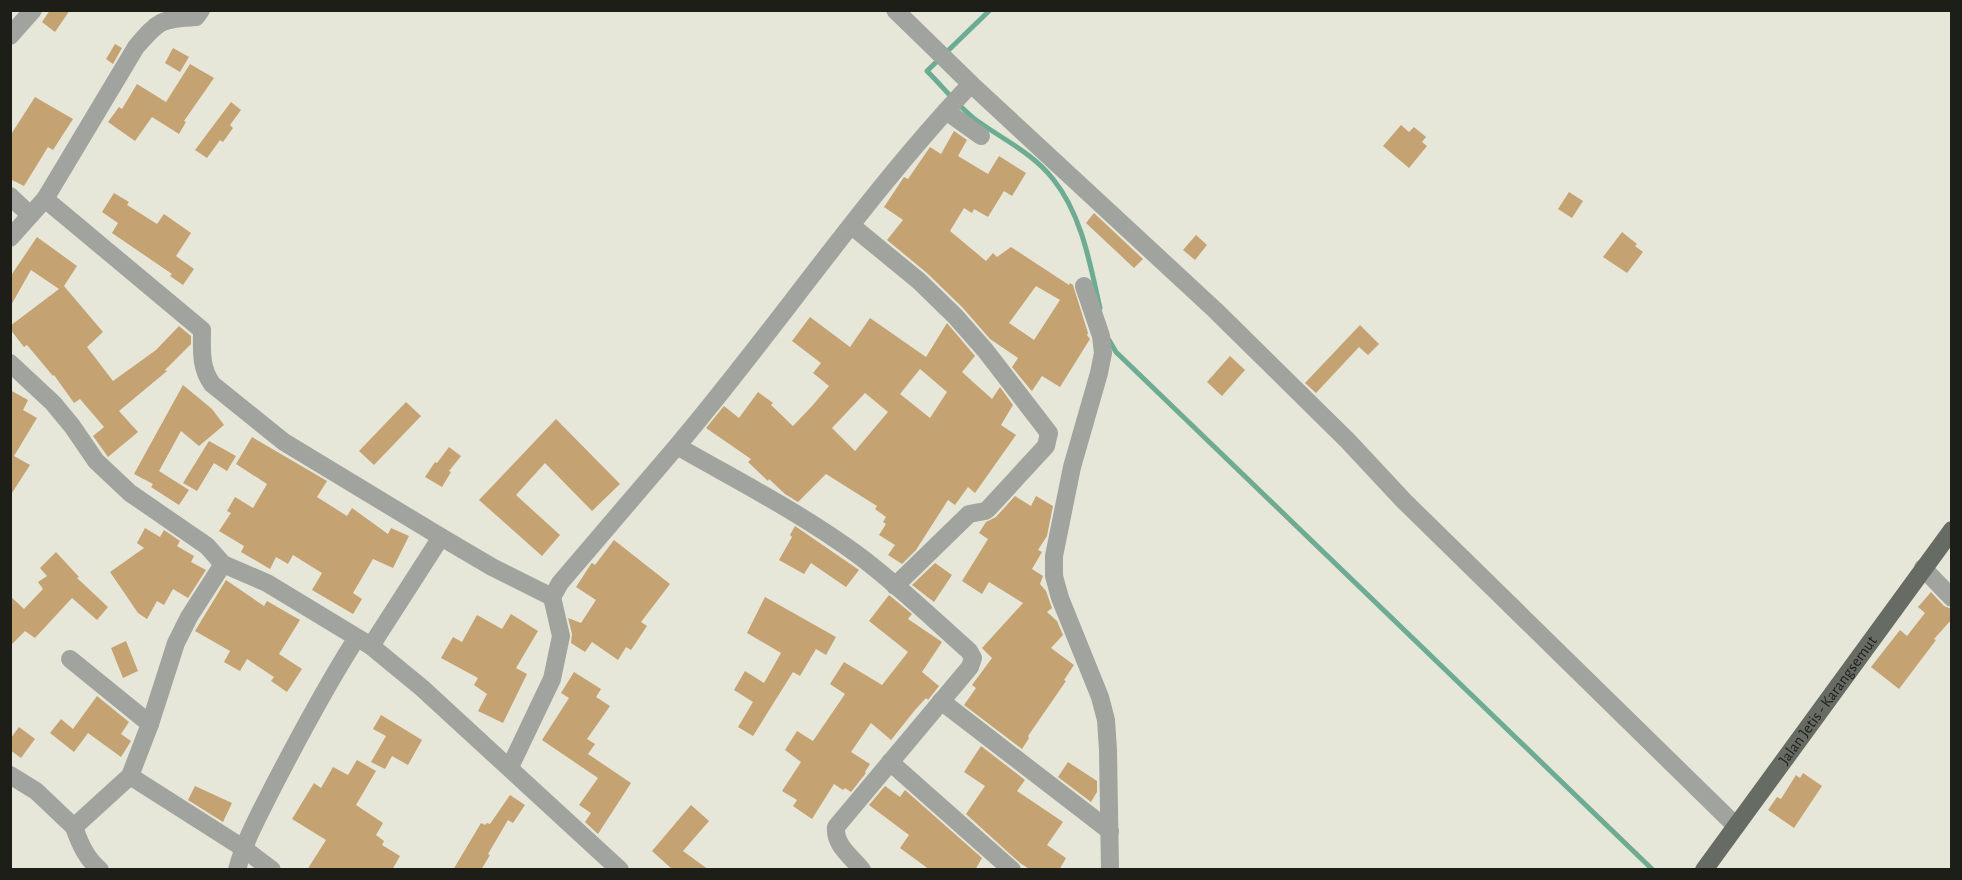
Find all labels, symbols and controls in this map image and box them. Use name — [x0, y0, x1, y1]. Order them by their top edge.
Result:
street label: Jalan Jetis - Karangsemut — [1776, 633, 1880, 768]

